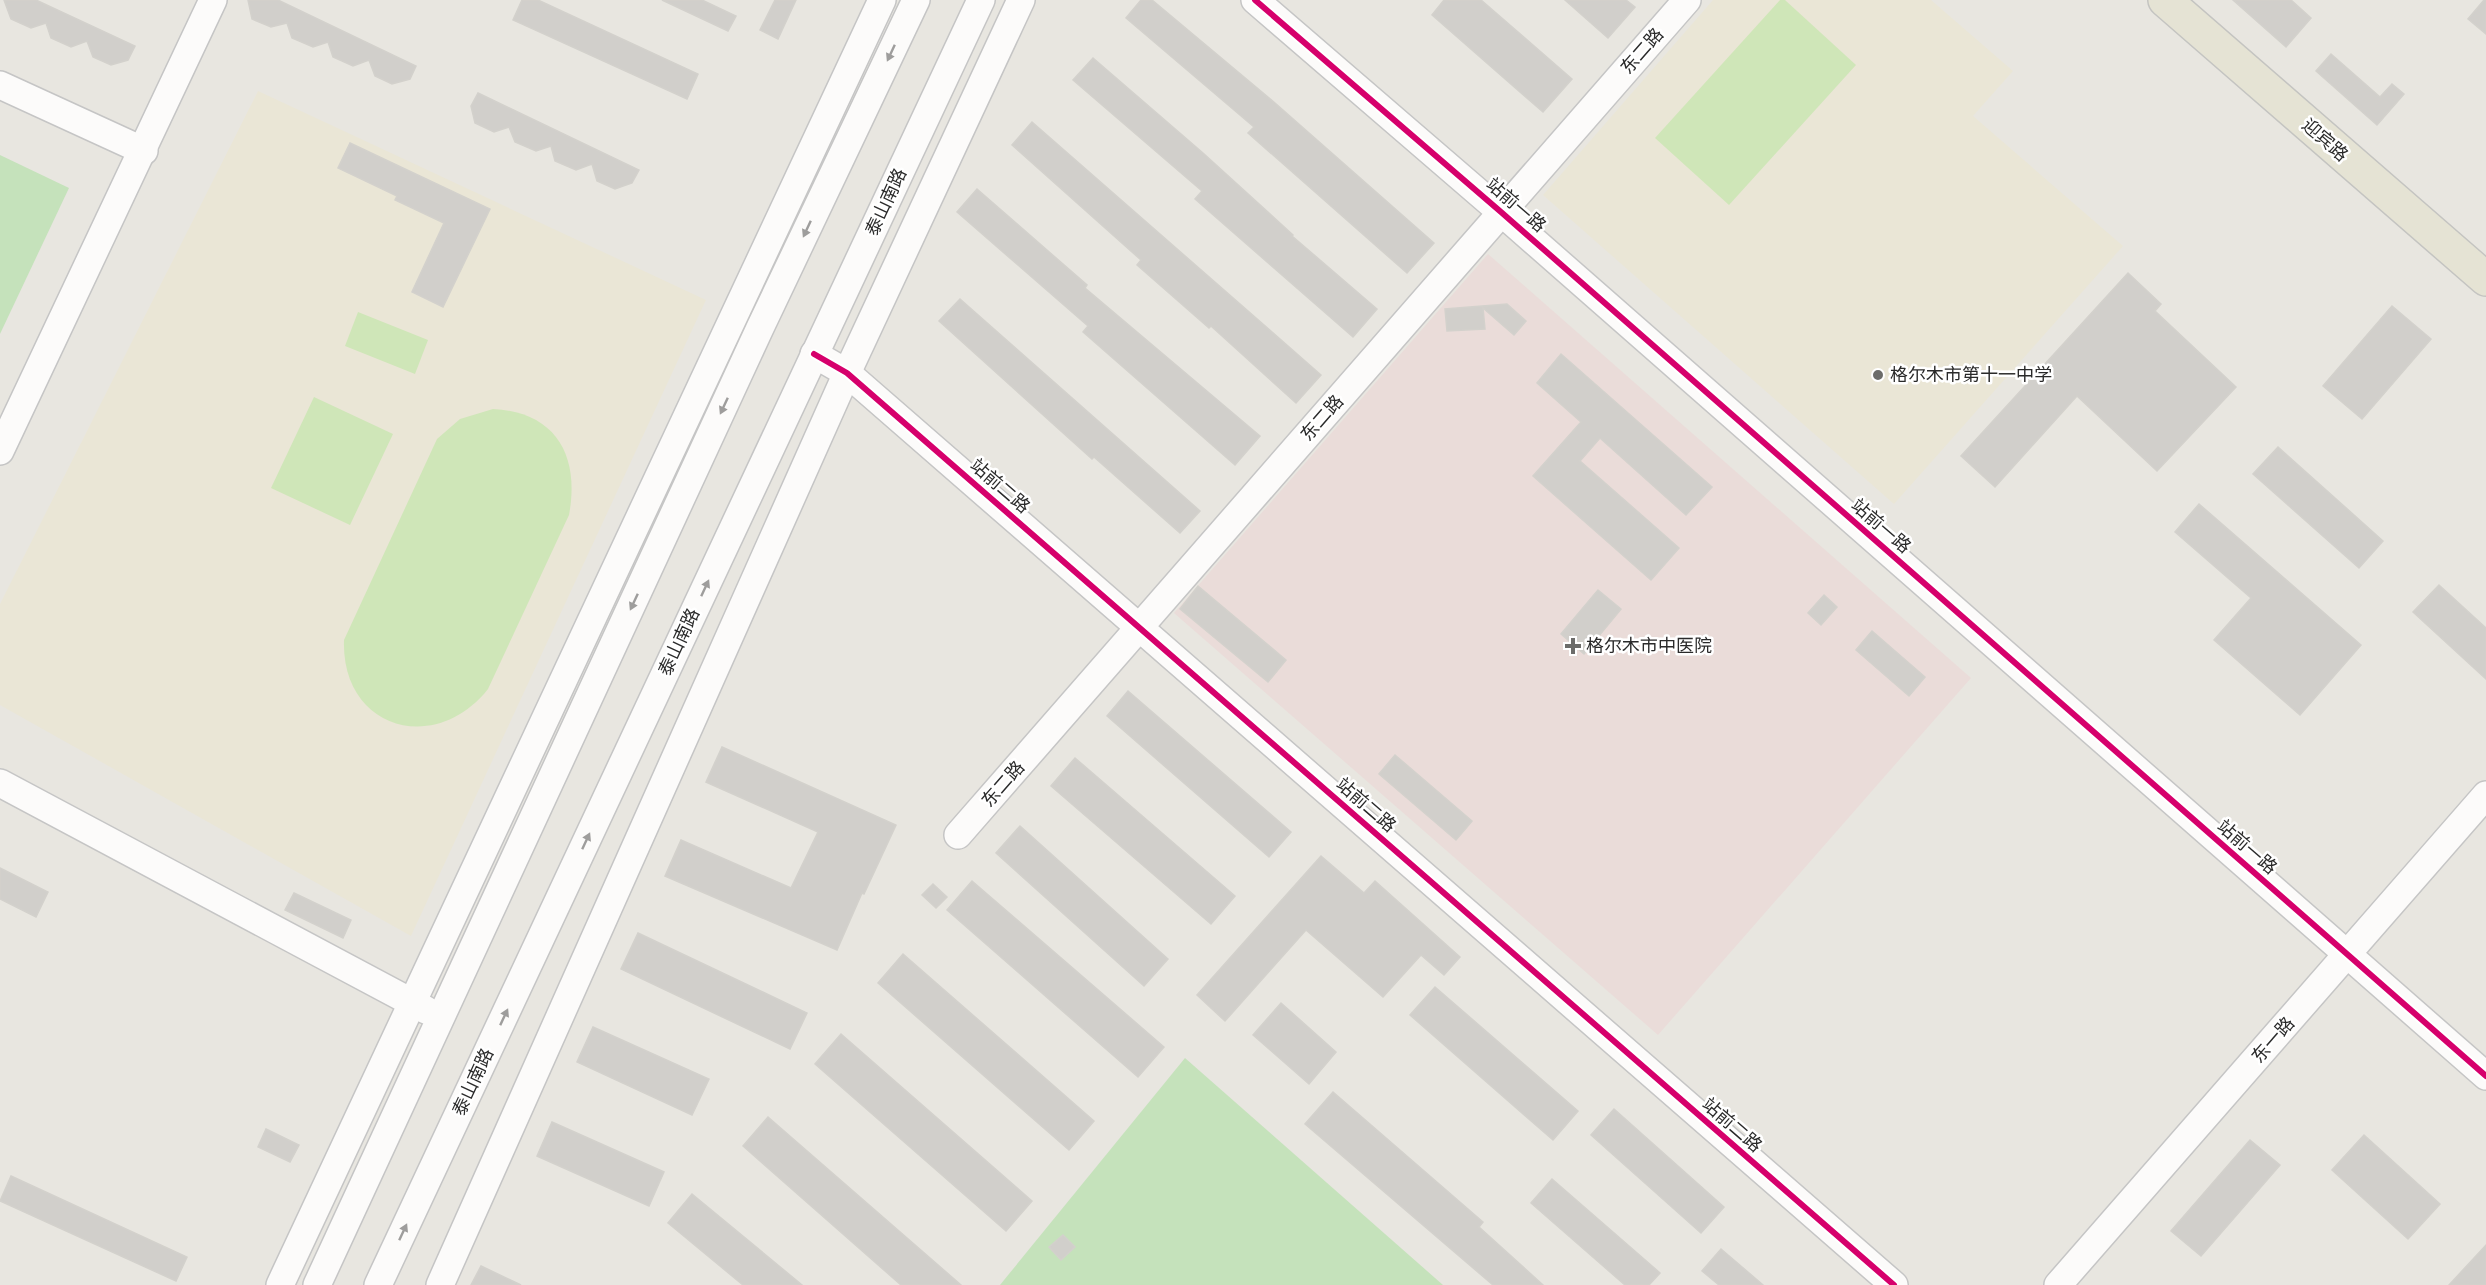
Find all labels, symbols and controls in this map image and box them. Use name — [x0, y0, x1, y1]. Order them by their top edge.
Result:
street label: 东二路 — [1617, 24, 1668, 79]
one-way arrow — [886, 44, 895, 61]
street label: 迎宾路 — [2297, 115, 2352, 166]
street label: 泰山南路 — [862, 165, 911, 239]
street label: 站前一路 — [1482, 174, 1550, 237]
one-way arrow — [803, 221, 812, 238]
place label: 格尔木市第十一中学 — [1890, 365, 2052, 386]
marker: 格尔木市第十一中学 — [1871, 368, 1885, 382]
street label: 东二路 — [1297, 391, 1348, 446]
one-way arrow — [720, 397, 729, 414]
street label: 站前二路 — [966, 455, 1034, 518]
street label: 站前一路 — [1847, 495, 1915, 558]
one-way arrow — [700, 580, 709, 597]
one-way arrow — [629, 593, 638, 610]
street label: 泰山南路 — [655, 605, 704, 679]
place label: 格尔木市中医院 — [1586, 636, 1712, 657]
marker: 格尔木市中医院 — [1564, 637, 1582, 655]
street label: 东二路 — [978, 757, 1029, 812]
street label: 站前二路 — [1332, 774, 1400, 837]
street label: 站前一路 — [2213, 816, 2281, 879]
one-way arrow — [582, 832, 591, 849]
one-way arrow — [499, 1009, 508, 1026]
street label: 东一路 — [2248, 1013, 2299, 1068]
street label: 泰山南路 — [449, 1045, 498, 1119]
street label: 站前二路 — [1698, 1094, 1766, 1157]
one-way arrow — [398, 1223, 408, 1241]

